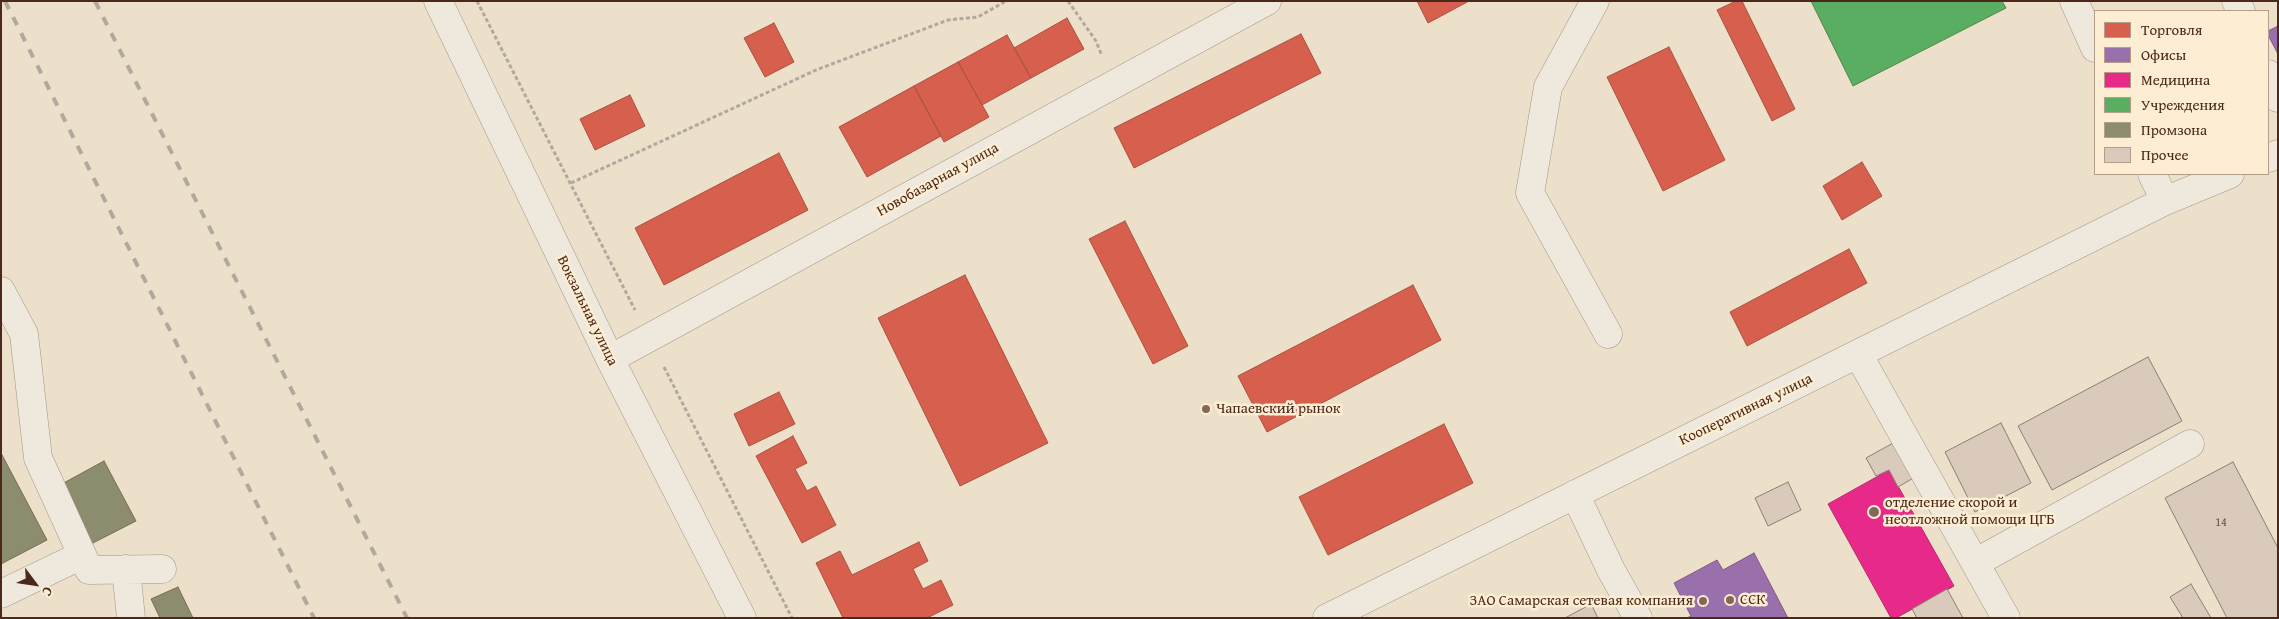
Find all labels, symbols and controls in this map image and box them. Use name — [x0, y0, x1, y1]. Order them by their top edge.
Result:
legend — [2094, 10, 2269, 175]
text: Торговля — [2141, 19, 2202, 40]
text: Офисы — [2141, 44, 2186, 65]
text: Медицина — [2141, 69, 2210, 90]
text: Учреждения — [2141, 94, 2225, 115]
text: Промзона — [2141, 119, 2207, 140]
street label: Новобазарная улица — [874, 139, 1002, 221]
text: Прочее — [2141, 144, 2189, 165]
street label: Вокзальная улица — [553, 253, 621, 369]
street label: Кооперативная улица — [1676, 370, 1816, 450]
place label: Чапаевский рынок — [1216, 400, 1341, 418]
marker: Чапаевский рынок — [1200, 403, 1212, 415]
place label: отделение скорой и неотложной помощи ЦГБ — [1885, 494, 2055, 529]
marker: отделение скорой и неотложной помощи ЦГБ — [1867, 505, 1881, 519]
house number: 14 — [2215, 516, 2227, 530]
north arrow — [10, 559, 60, 609]
text: С — [37, 583, 58, 600]
place label: ССК — [1740, 591, 1766, 609]
place label: ЗАО Самарская сетевая компания — [1470, 592, 1693, 610]
marker: ССК — [1724, 594, 1736, 606]
marker: ЗАО Самарская сетевая компания — [1697, 595, 1709, 607]

